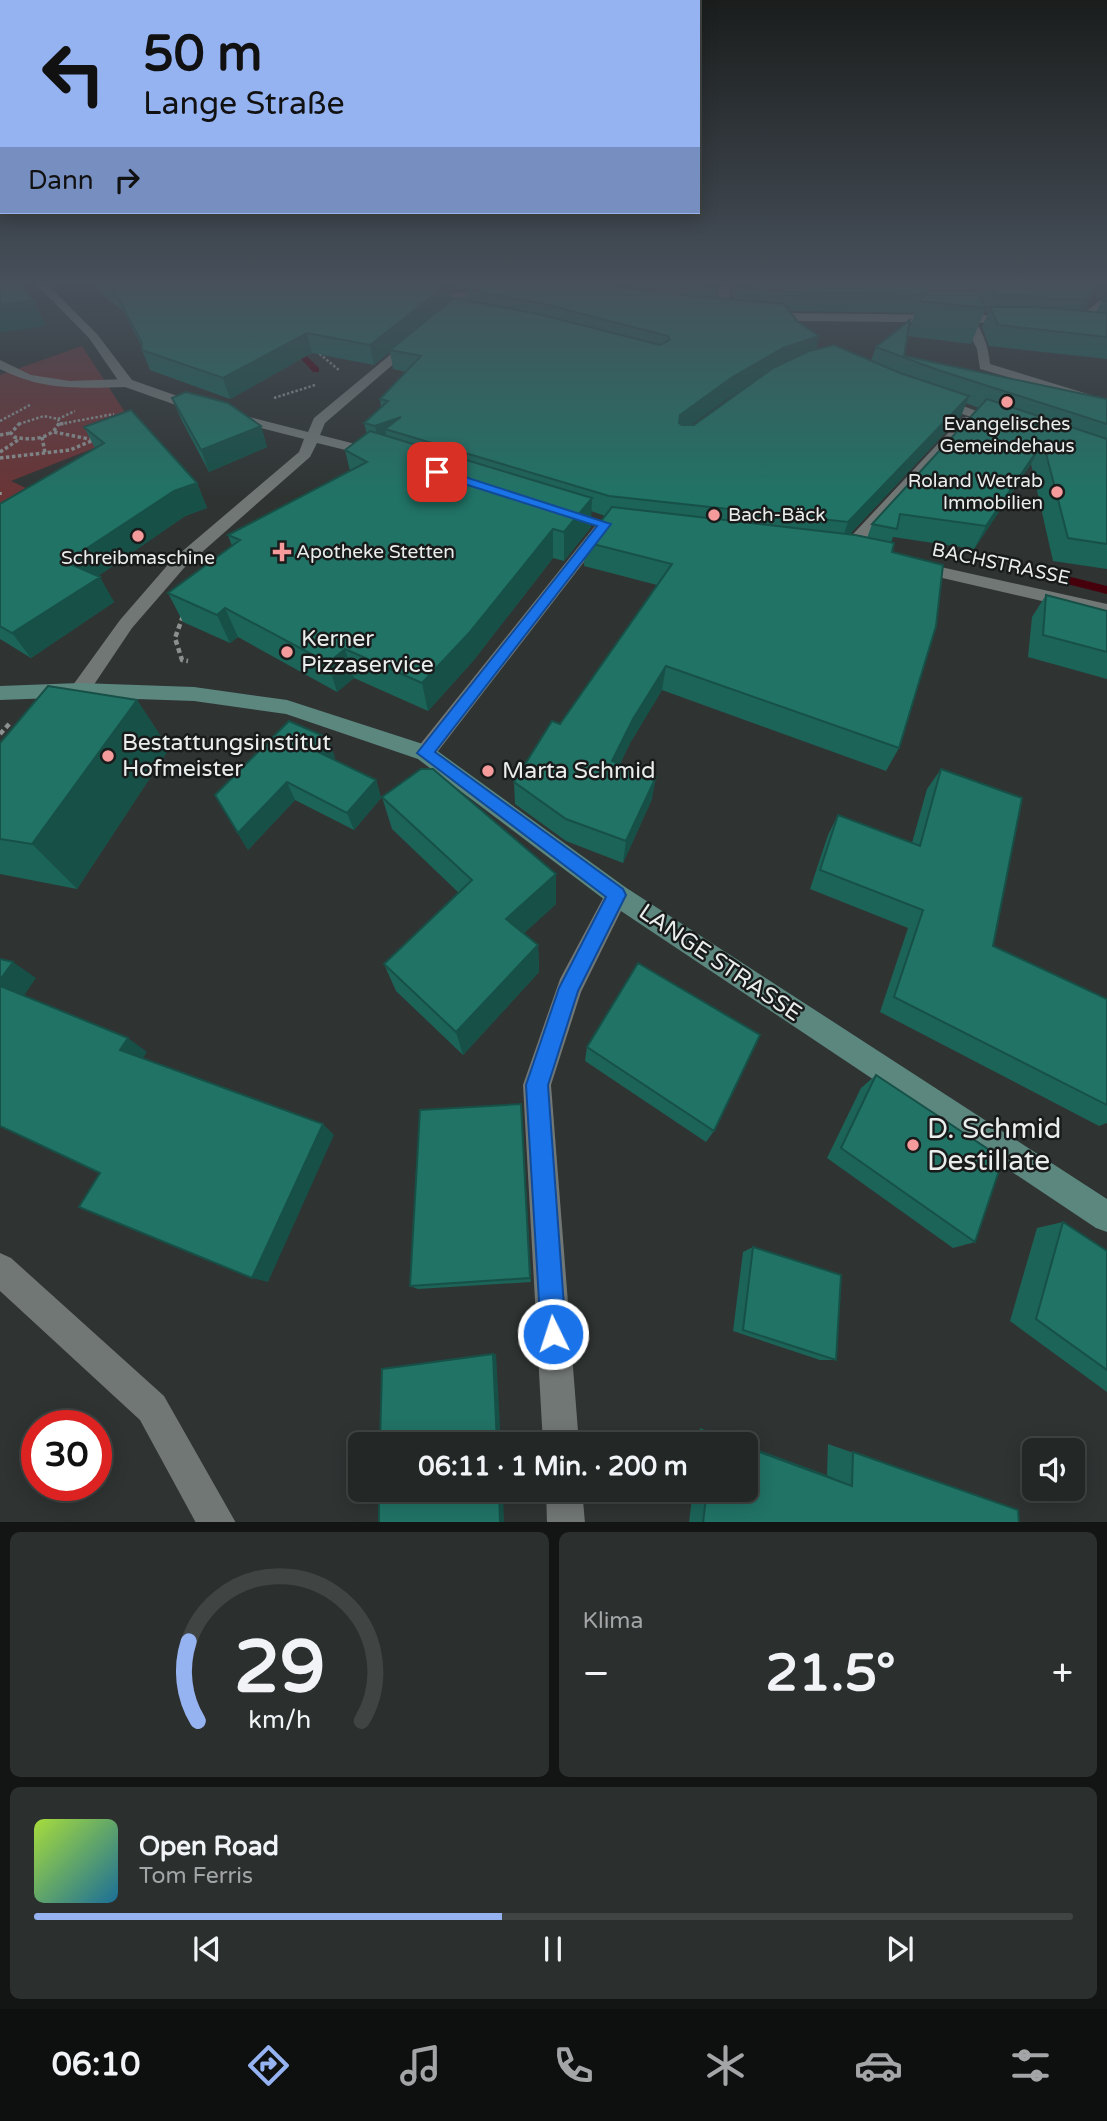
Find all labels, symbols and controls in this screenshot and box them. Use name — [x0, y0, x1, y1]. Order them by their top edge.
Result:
text: 50 m — [143, 25, 262, 84]
icon: left — [28, 28, 119, 119]
text: Lange Straße — [143, 85, 345, 123]
icon: right — [108, 161, 146, 199]
text: Dann — [28, 165, 94, 196]
marker: Evangelisches Gemeindehaus — [999, 394, 1015, 410]
place label: Evangelisches Gemeindehaus — [939, 413, 1075, 457]
pin — [407, 442, 467, 502]
icon: arrive — [418, 453, 456, 491]
place label: Roland Wetrab Immobilien — [908, 470, 1043, 514]
marker: Roland Wetrab Immobilien — [1049, 484, 1065, 500]
place label: Bach-Bäck — [728, 504, 826, 526]
marker: Bach-Bäck — [706, 507, 722, 523]
marker: Schreibmaschine — [130, 528, 146, 544]
street label: BACHSTRASSE — [930, 539, 1072, 589]
place label: Apotheke Stetten — [296, 541, 455, 563]
marker: Apotheke Stetten — [274, 544, 290, 560]
place label: Schreibmaschine — [61, 547, 215, 569]
place label: Kerner Pizzaservice — [301, 625, 434, 679]
marker: Kerner Pizzaservice — [279, 644, 295, 660]
place label: Bestattungsinstitut Hofmeister — [122, 729, 331, 783]
marker: Bestattungsinstitut Hofmeister — [100, 748, 116, 764]
place label: Marta Schmid — [502, 757, 655, 785]
marker: Marta Schmid — [480, 763, 496, 779]
street label: LANGE STRASSE — [633, 898, 807, 1028]
place label: D. Schmid Destillate — [927, 1112, 1061, 1178]
marker: D. Schmid Destillate — [905, 1137, 921, 1153]
position arrow — [516, 1297, 590, 1371]
speed limit sign: 30 — [21, 1410, 112, 1501]
map controls — [1022, 1438, 1085, 1501]
button: sound — [1022, 1438, 1085, 1501]
text: 06:11 · 1 Min. · 200 m — [418, 1451, 688, 1482]
text: Klima — [583, 1607, 643, 1635]
text: 29 — [234, 1624, 325, 1712]
text: 21.5° — [766, 1642, 896, 1705]
text: − — [583, 1651, 610, 1697]
text: + — [1052, 1651, 1073, 1697]
text: km/h — [248, 1704, 311, 1734]
text: Open Road — [139, 1831, 279, 1862]
text: Tom Ferris — [139, 1862, 253, 1890]
icon: previous — [188, 1930, 226, 1968]
icon: pause — [534, 1930, 572, 1968]
icon: next — [881, 1930, 919, 1968]
icon: directions — [244, 2041, 293, 2090]
icon: music — [396, 2041, 445, 2090]
icon: phone — [549, 2041, 598, 2090]
icon: climate — [701, 2041, 750, 2090]
icon: car — [854, 2041, 903, 2090]
icon: filters — [1006, 2041, 1055, 2090]
text: 06:10 — [52, 2046, 140, 2084]

